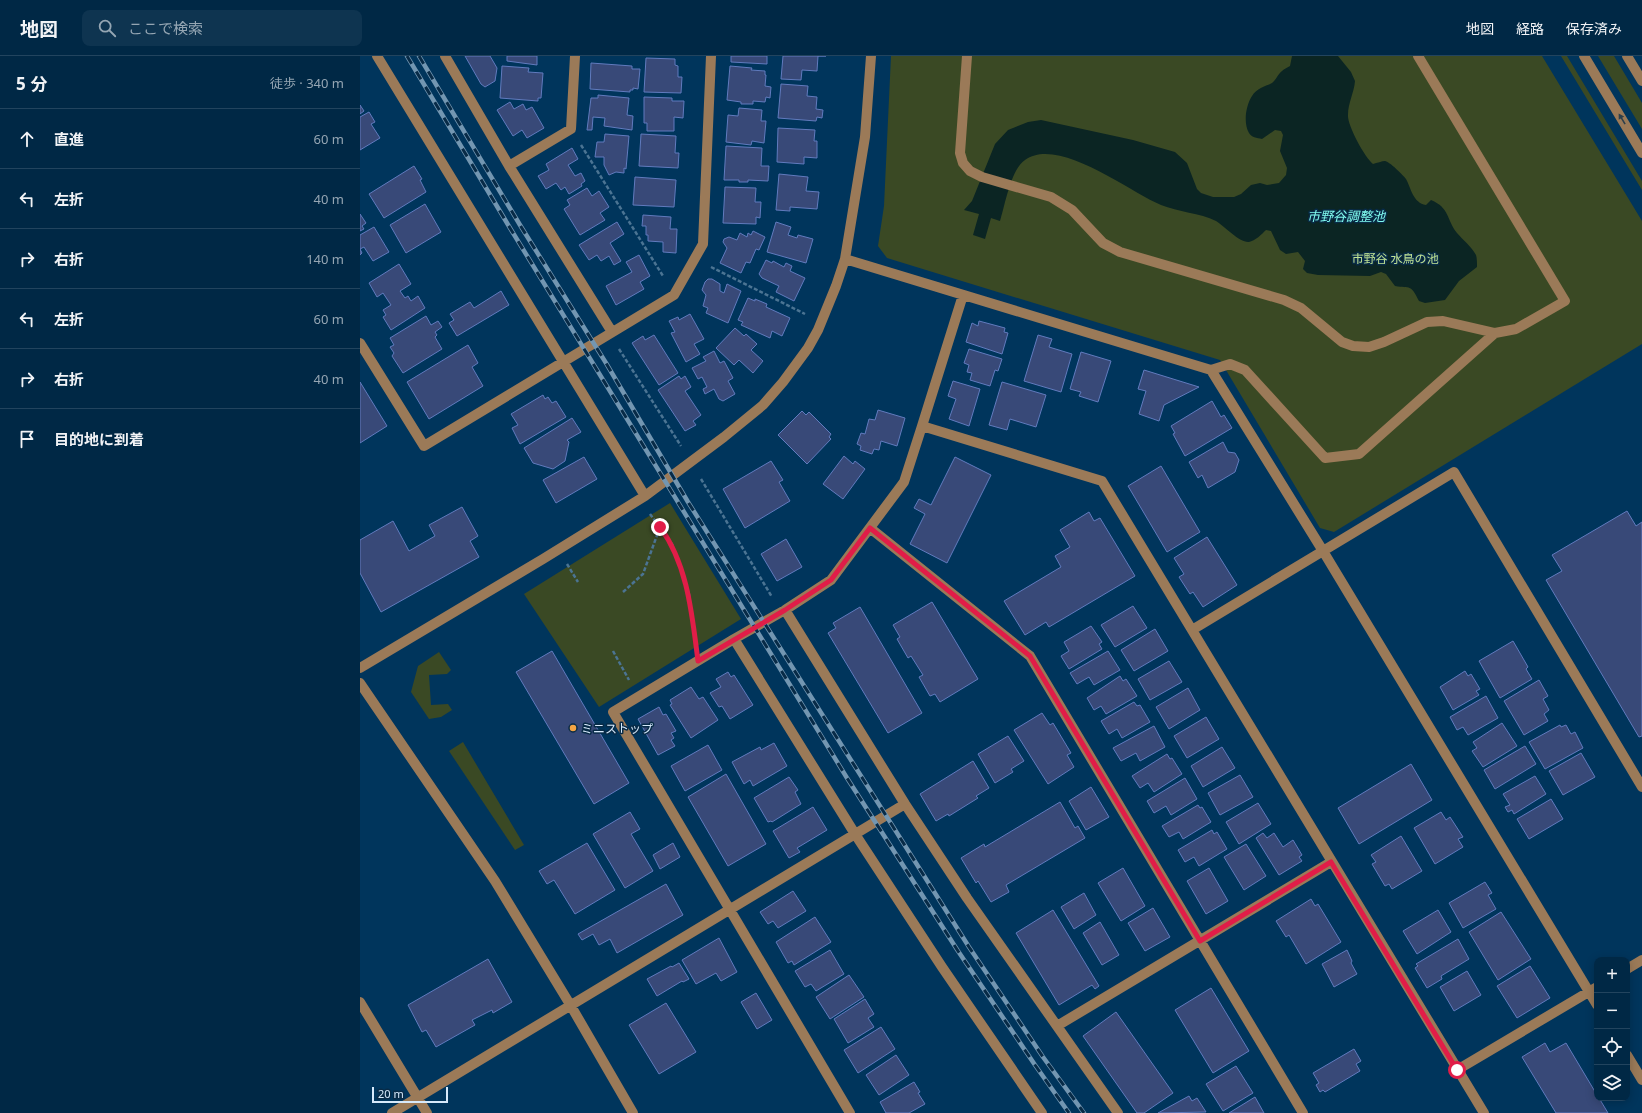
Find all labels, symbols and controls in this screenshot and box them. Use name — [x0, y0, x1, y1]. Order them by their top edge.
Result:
search box — [82, 10, 362, 46]
text: 地図 — [20, 16, 58, 42]
icon: search — [96, 17, 118, 39]
text: ここで検索 — [128, 18, 203, 38]
text: 地図 — [1466, 19, 1494, 38]
text: 経路 — [1516, 19, 1544, 38]
text: 保存済み — [1566, 19, 1622, 38]
text: 5 分 — [16, 72, 47, 95]
text: 徒歩 · 340 m — [270, 74, 344, 92]
one-way arrow — [1618, 113, 1625, 125]
icon: ahead — [16, 128, 38, 150]
text: 直進 — [54, 129, 84, 149]
text: 60 m — [314, 130, 344, 148]
icon: left — [16, 188, 38, 210]
text: 左折 — [54, 189, 84, 209]
text: 40 m — [314, 190, 344, 208]
water label: 市野谷調整池 — [1307, 207, 1387, 225]
icon: right — [16, 248, 38, 270]
text: 右折 — [54, 249, 84, 269]
text: 140 m — [306, 250, 344, 268]
park label: 市野谷 水鳥の池 — [1351, 250, 1439, 267]
icon: left — [16, 308, 38, 330]
text: 左折 — [54, 309, 84, 329]
text: 60 m — [314, 310, 344, 328]
icon: right — [16, 368, 38, 390]
text: 右折 — [54, 369, 84, 389]
text: 40 m — [314, 370, 344, 388]
icon: arrive — [16, 428, 38, 450]
text: 目的地に到着 — [54, 429, 144, 449]
route end — [651, 518, 669, 536]
place label: ミニストップ — [581, 720, 653, 737]
marker: ミニストップ — [568, 723, 578, 733]
map controls — [1594, 957, 1630, 1101]
button: + — [1594, 957, 1630, 993]
button: − — [1594, 993, 1630, 1029]
button: locate — [1594, 1029, 1630, 1065]
route start — [1448, 1061, 1466, 1079]
button: layers — [1594, 1065, 1630, 1101]
scale bar — [372, 1085, 448, 1104]
text: 20 m — [378, 1086, 404, 1101]

